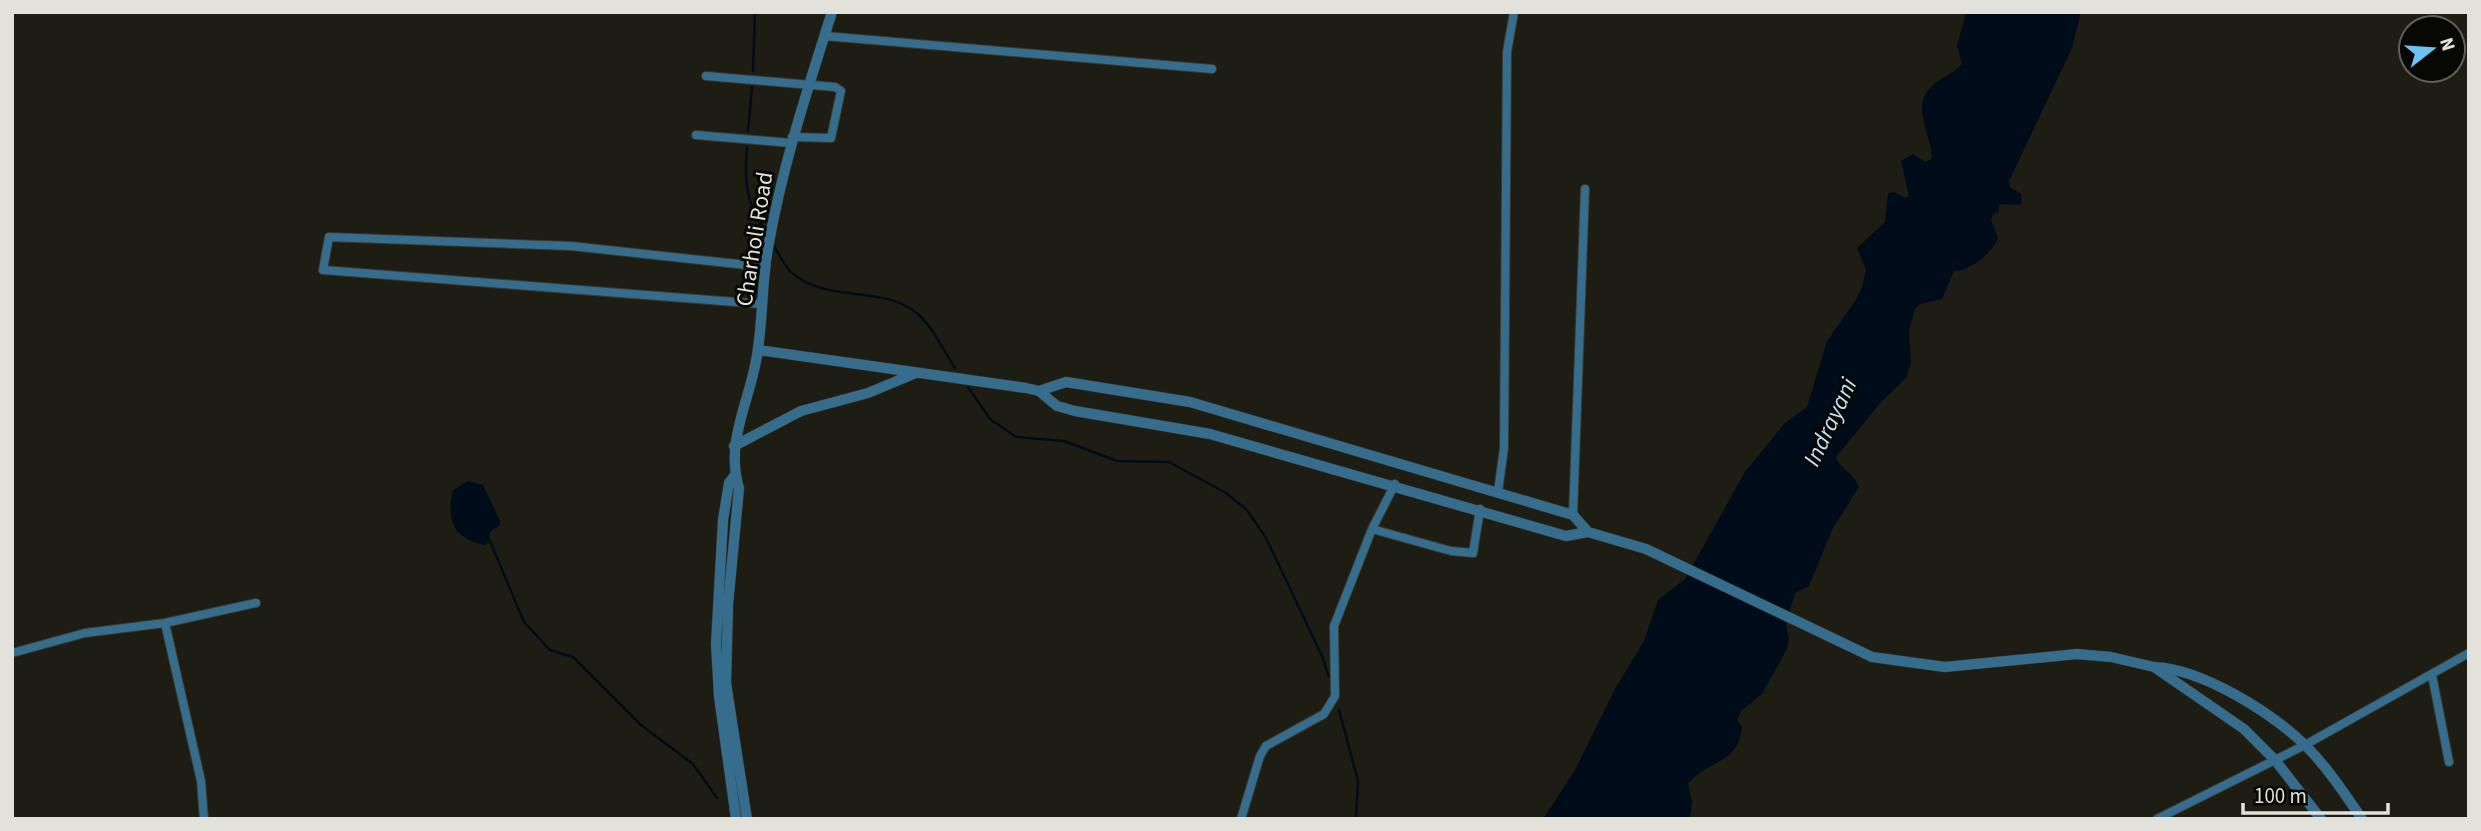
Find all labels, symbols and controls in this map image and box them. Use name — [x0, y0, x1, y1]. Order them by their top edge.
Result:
north arrow — [2397, 14, 2467, 84]
text: N — [2432, 34, 2462, 54]
street label: Charholi Road — [728, 169, 781, 309]
water label: Indrayani — [1795, 372, 1866, 472]
scale bar — [2243, 772, 2388, 816]
text: 100 m — [2254, 781, 2307, 811]

